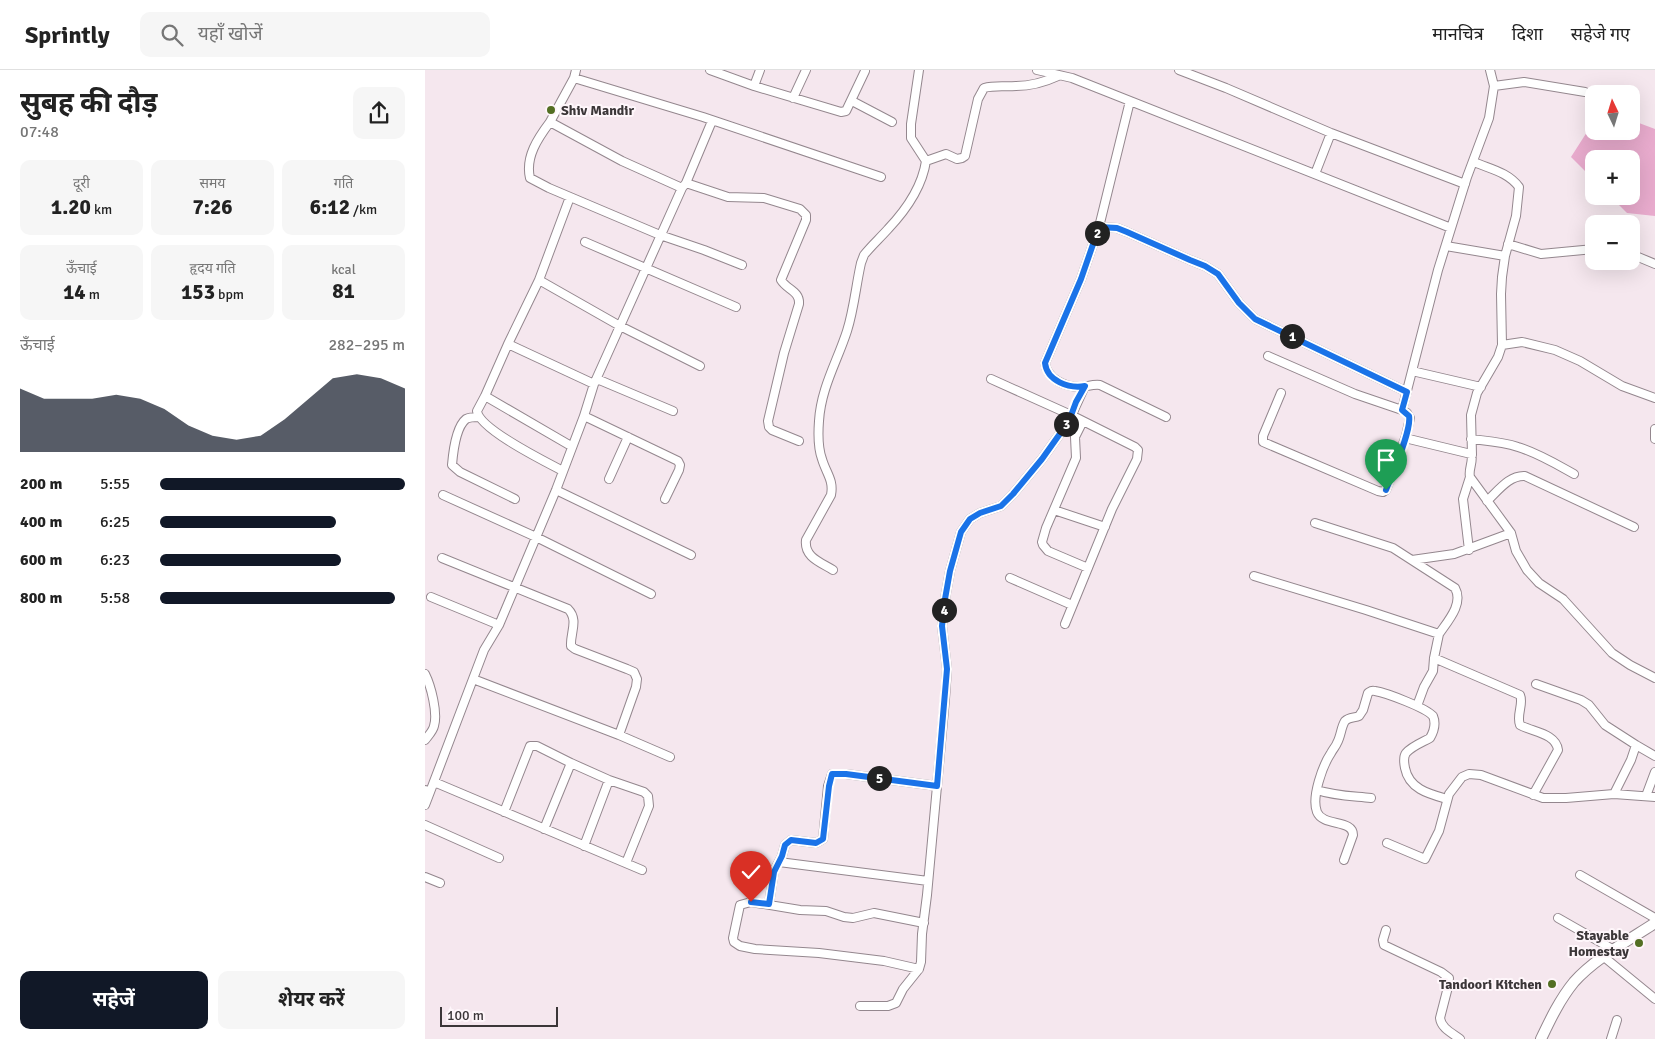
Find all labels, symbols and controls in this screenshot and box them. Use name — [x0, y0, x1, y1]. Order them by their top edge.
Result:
search box — [140, 12, 490, 57]
text: Sprintly — [25, 20, 110, 50]
icon: search — [158, 21, 186, 49]
text: यहाँ खोजें — [198, 22, 262, 46]
text: मानचित्र — [1432, 23, 1484, 45]
text: दिशा — [1512, 23, 1543, 45]
text: सहेजे गए — [1571, 23, 1630, 45]
north arrow — [1585, 85, 1640, 140]
map controls — [1585, 85, 1640, 270]
text: सुबह की दौड़ — [20, 86, 158, 120]
button: share — [353, 87, 405, 139]
place label: Shiv Mandir — [561, 102, 635, 119]
marker: Shiv Mandir — [545, 104, 557, 116]
text: 07:48 — [20, 122, 59, 142]
button: + — [1585, 150, 1640, 205]
text: दूरी — [73, 175, 90, 192]
text: समय — [200, 175, 225, 192]
text: गति — [334, 175, 353, 192]
text: 1.20 — [51, 194, 91, 220]
text: 7:26 — [192, 194, 233, 220]
text: 6:12 — [310, 194, 350, 220]
text: km — [91, 201, 112, 218]
text: /km — [350, 201, 377, 218]
button: − — [1585, 215, 1640, 270]
pin: 2 — [1085, 220, 1109, 246]
text: 2 — [1094, 225, 1101, 242]
text: ऊँचाई — [66, 260, 97, 277]
text: हृदय गति — [190, 260, 235, 277]
text: kcal — [331, 261, 356, 278]
text: 81 — [332, 278, 355, 304]
text: 14 — [63, 279, 86, 305]
text: 153 — [181, 279, 215, 305]
text: m — [86, 286, 100, 303]
text: bpm — [215, 286, 244, 303]
pin: 1 — [1279, 324, 1305, 348]
text: 1 — [1289, 328, 1296, 345]
text: ऊँचाई — [20, 335, 55, 355]
text: 282–295 m — [328, 335, 405, 355]
pin: 3 — [1053, 412, 1079, 436]
text: 3 — [1063, 416, 1070, 433]
pin — [1365, 439, 1407, 490]
icon: arrive — [1372, 446, 1400, 474]
text: 200 m — [20, 474, 62, 494]
text: 5:55 — [100, 474, 130, 494]
text: 400 m — [20, 512, 62, 532]
text: 6:25 — [100, 512, 130, 532]
text: 600 m — [20, 550, 62, 570]
text: 6:23 — [100, 550, 130, 570]
text: 800 m — [20, 588, 62, 608]
text: 5:58 — [100, 588, 130, 608]
pin: 4 — [931, 598, 957, 622]
text: 4 — [941, 602, 948, 619]
pin: 5 — [867, 766, 891, 790]
text: 5 — [876, 770, 883, 787]
pin — [730, 851, 772, 902]
icon: check — [737, 858, 765, 886]
place label: Stayable Homestay — [1568, 927, 1629, 960]
marker: Stayable Homestay — [1633, 937, 1645, 949]
button: सहेजें — [20, 971, 208, 1029]
button: शेयर करें — [218, 971, 405, 1029]
place label: Tandoori Kitchen — [1439, 976, 1542, 993]
marker: Tandoori Kitchen — [1546, 978, 1558, 990]
scale bar — [440, 1004, 557, 1027]
text: 100 m — [447, 1007, 484, 1024]

